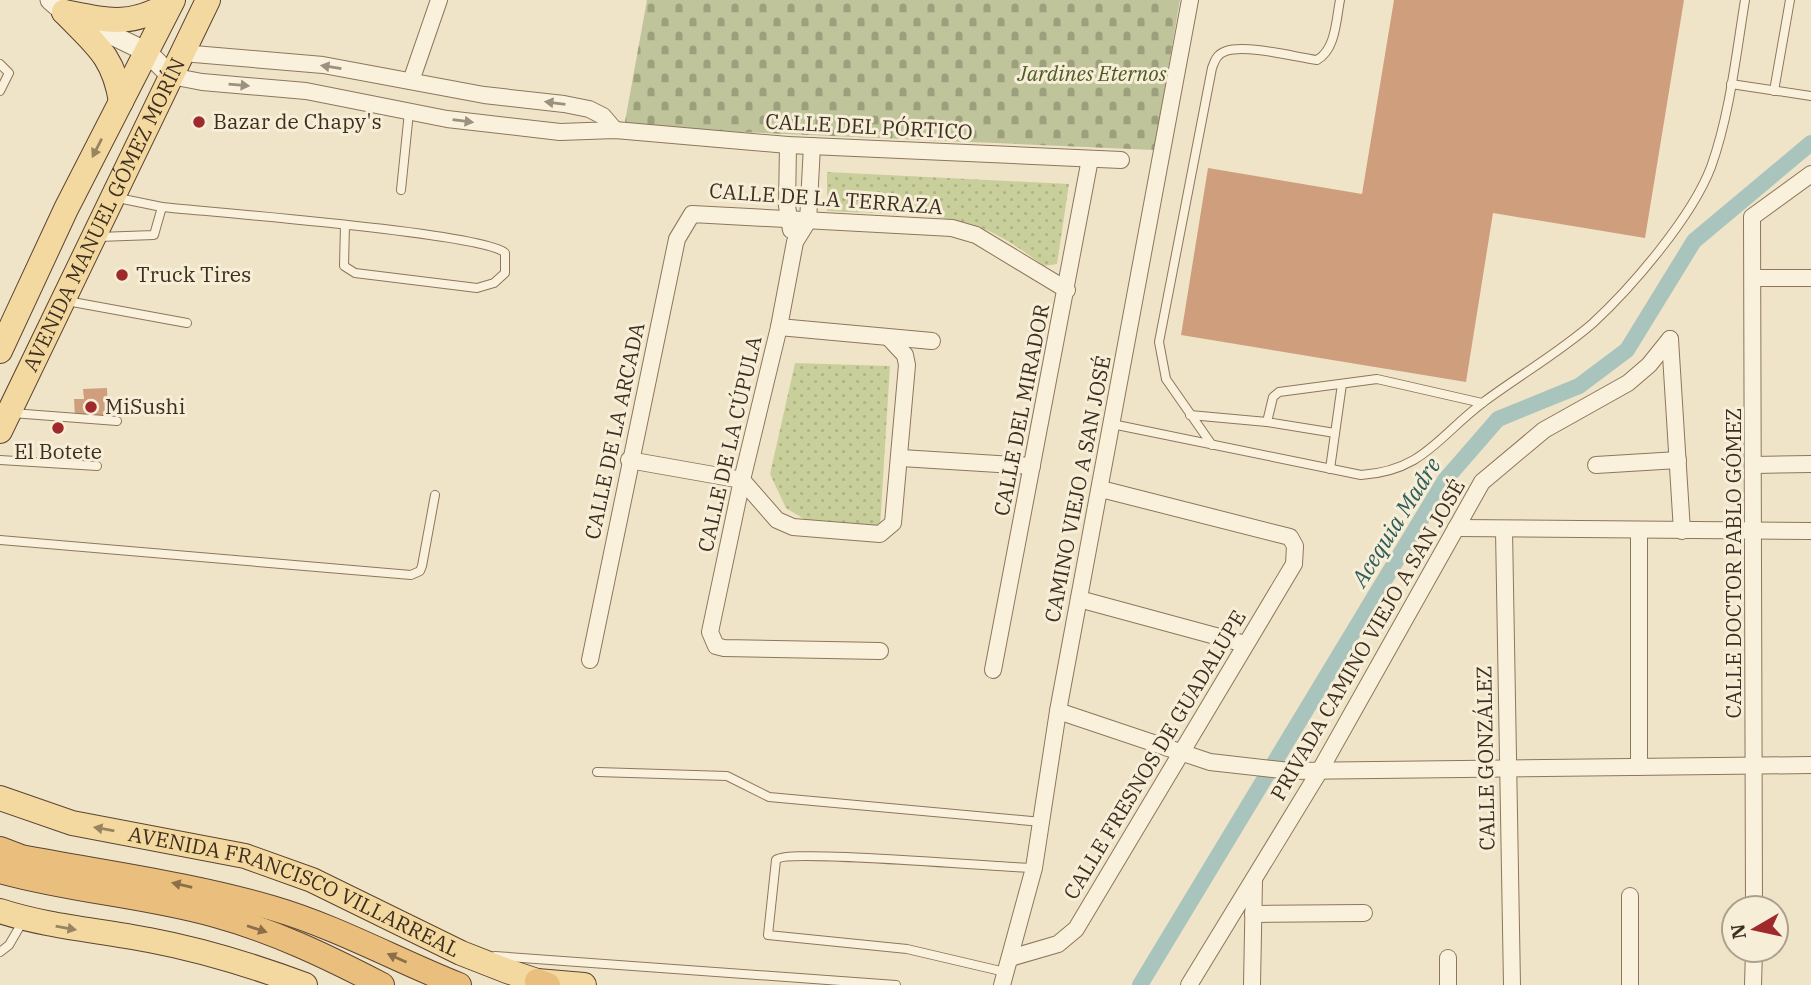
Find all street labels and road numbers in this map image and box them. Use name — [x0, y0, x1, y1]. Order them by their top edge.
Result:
street label: AVENIDA MANUEL GÓMEZ MORÍN — [16, 53, 191, 376]
street label: CALLE DEL PÓRTICO — [765, 107, 974, 145]
street label: CALLE DE LA TERRAZA — [708, 176, 944, 220]
street label: CALLE DEL MIRADOR — [987, 302, 1055, 518]
street label: CALLE DE LA ARCADA — [577, 319, 651, 542]
street label: CALLE DE LA CÚPULA — [691, 332, 768, 555]
street label: CAMINO VIEJO A SAN JOSÉ — [1037, 353, 1117, 625]
street label: CALLE DOCTOR PABLO GÓMEZ — [1719, 408, 1747, 718]
street label: PRIVADA CAMINO VIEJO A SAN JOSÉ — [1263, 474, 1471, 805]
street label: CALLE FRESNOS DE GUADALUPE — [1056, 605, 1252, 904]
street label: CALLE GONZÁLEZ — [1469, 665, 1501, 851]
street label: AVENIDA FRANCISCO VILLARREAL — [126, 819, 465, 963]

